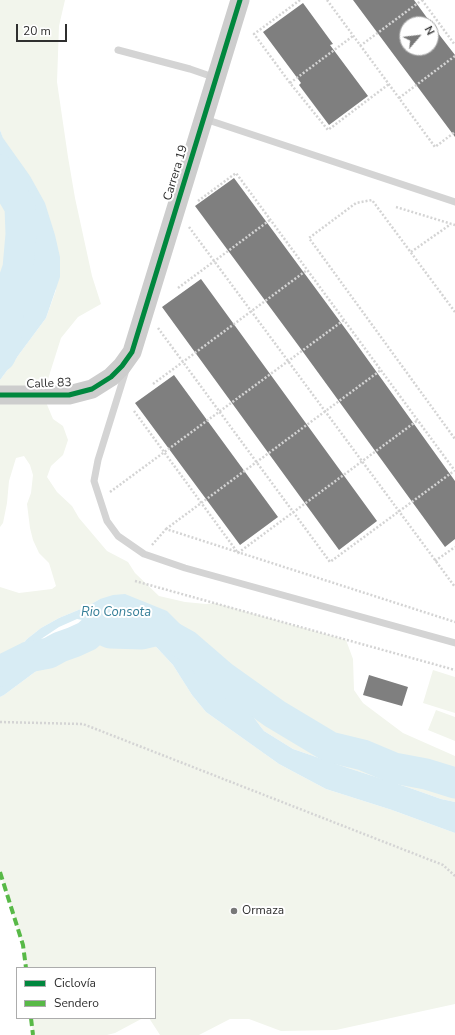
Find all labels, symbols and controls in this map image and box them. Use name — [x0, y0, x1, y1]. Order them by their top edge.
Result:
scale bar — [18, 16, 69, 42]
north arrow — [399, 16, 439, 56]
text: 20 m — [23, 23, 51, 39]
text: N — [421, 23, 438, 38]
street label: Carrera 19 — [161, 144, 191, 202]
street label: Calle 83 — [26, 376, 72, 392]
water label: Rio Consota — [81, 605, 151, 621]
place label: Ormaza — [242, 904, 284, 918]
marker: Ormaza — [229, 906, 239, 916]
legend — [16, 967, 156, 1019]
text: Ciclovía — [54, 975, 96, 991]
text: Sendero — [54, 995, 99, 1011]

